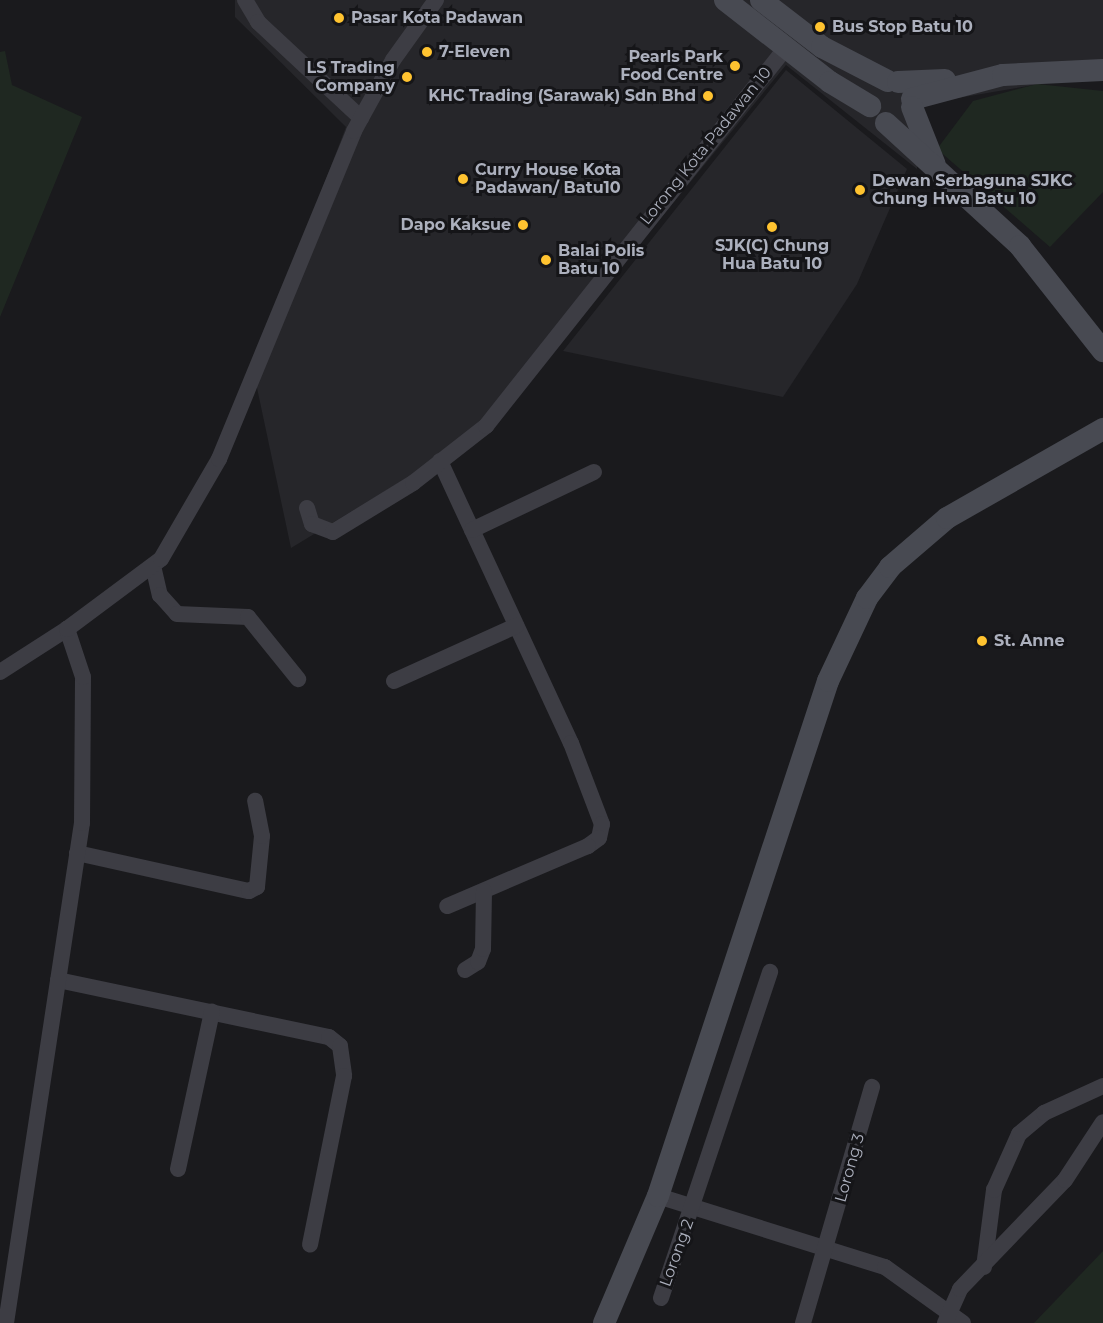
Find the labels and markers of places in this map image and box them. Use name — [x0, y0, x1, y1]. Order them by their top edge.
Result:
place label: Pasar Kota Padawan — [351, 8, 523, 28]
marker: Pasar Kota Padawan — [332, 11, 346, 25]
place label: Bus Stop Batu 10 — [832, 17, 973, 37]
marker: Bus Stop Batu 10 — [813, 20, 827, 34]
place label: 7-Eleven — [439, 42, 510, 62]
marker: 7-Eleven — [420, 45, 434, 59]
place label: Pearls Park Food Centre — [620, 47, 723, 85]
place label: LS Trading Company — [307, 58, 395, 96]
marker: Pearls Park Food Centre — [728, 59, 742, 73]
marker: LS Trading Company — [400, 70, 414, 84]
place label: KHC Trading (Sarawak) Sdn Bhd — [428, 86, 696, 106]
marker: KHC Trading (Sarawak) Sdn Bhd — [701, 89, 715, 103]
place label: Curry House Kota Padawan/ Batu10 — [475, 160, 621, 198]
place label: Dewan Serbaguna SJKC Chung Hwa Batu 10 — [872, 171, 1073, 209]
marker: Curry House Kota Padawan/ Batu10 — [456, 172, 470, 186]
marker: Dewan Serbaguna SJKC Chung Hwa Batu 10 — [853, 183, 867, 197]
place label: Dapo Kaksue — [401, 215, 511, 235]
marker: Dapo Kaksue — [516, 218, 530, 232]
marker: SJK(C) Chung Hua Batu 10 — [765, 220, 779, 234]
place label: SJK(C) Chung Hua Batu 10 — [715, 236, 829, 274]
place label: Balai Polis Batu 10 — [558, 241, 644, 279]
marker: Balai Polis Batu 10 — [539, 253, 553, 267]
place label: St. Anne — [994, 631, 1065, 651]
marker: St. Anne — [975, 634, 989, 648]

